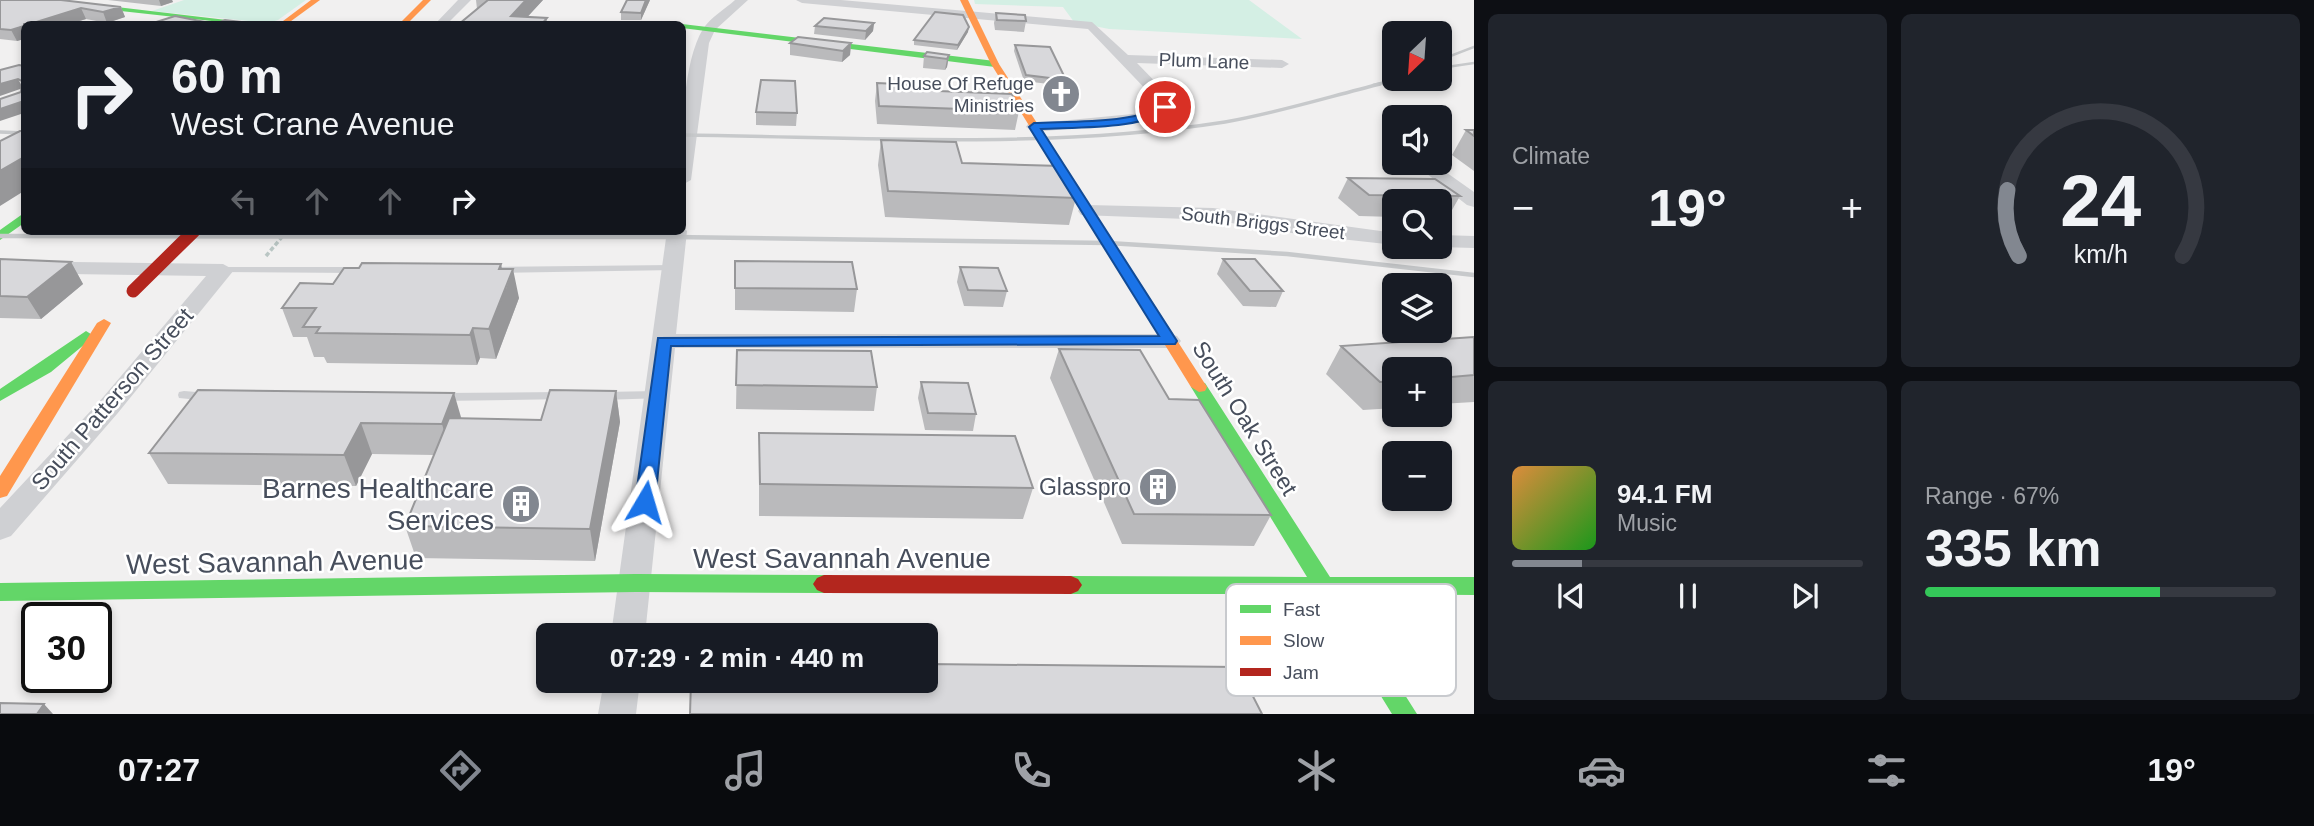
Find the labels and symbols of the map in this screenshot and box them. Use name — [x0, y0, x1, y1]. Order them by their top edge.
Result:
north arrow — [1382, 21, 1452, 91]
street label: Plum Lane — [1158, 49, 1250, 73]
place label: House Of Refuge Ministries — [887, 73, 1034, 116]
church icon: House Of Refuge Ministries — [1040, 73, 1082, 115]
pin — [1135, 77, 1195, 137]
street label: South Briggs Street — [1180, 203, 1347, 244]
street label: South Patterson Street — [26, 302, 199, 495]
street label: South Oak Street — [1187, 336, 1303, 500]
position arrow — [608, 465, 682, 539]
building icon: Glasspro — [1137, 466, 1179, 508]
place label: Barnes Healthcare Services — [262, 473, 494, 536]
place label: Glasspro — [1039, 474, 1131, 500]
building icon: Barnes Healthcare Services — [500, 483, 542, 525]
street label: West Savannah Avenue — [693, 543, 991, 574]
street label: West Savannah Avenue — [126, 544, 424, 580]
legend — [1226, 584, 1456, 696]
text: Fast — [1283, 599, 1321, 620]
speed limit sign: 30 — [21, 602, 112, 693]
text: Slow — [1283, 630, 1324, 651]
text: Jam — [1283, 662, 1319, 683]

